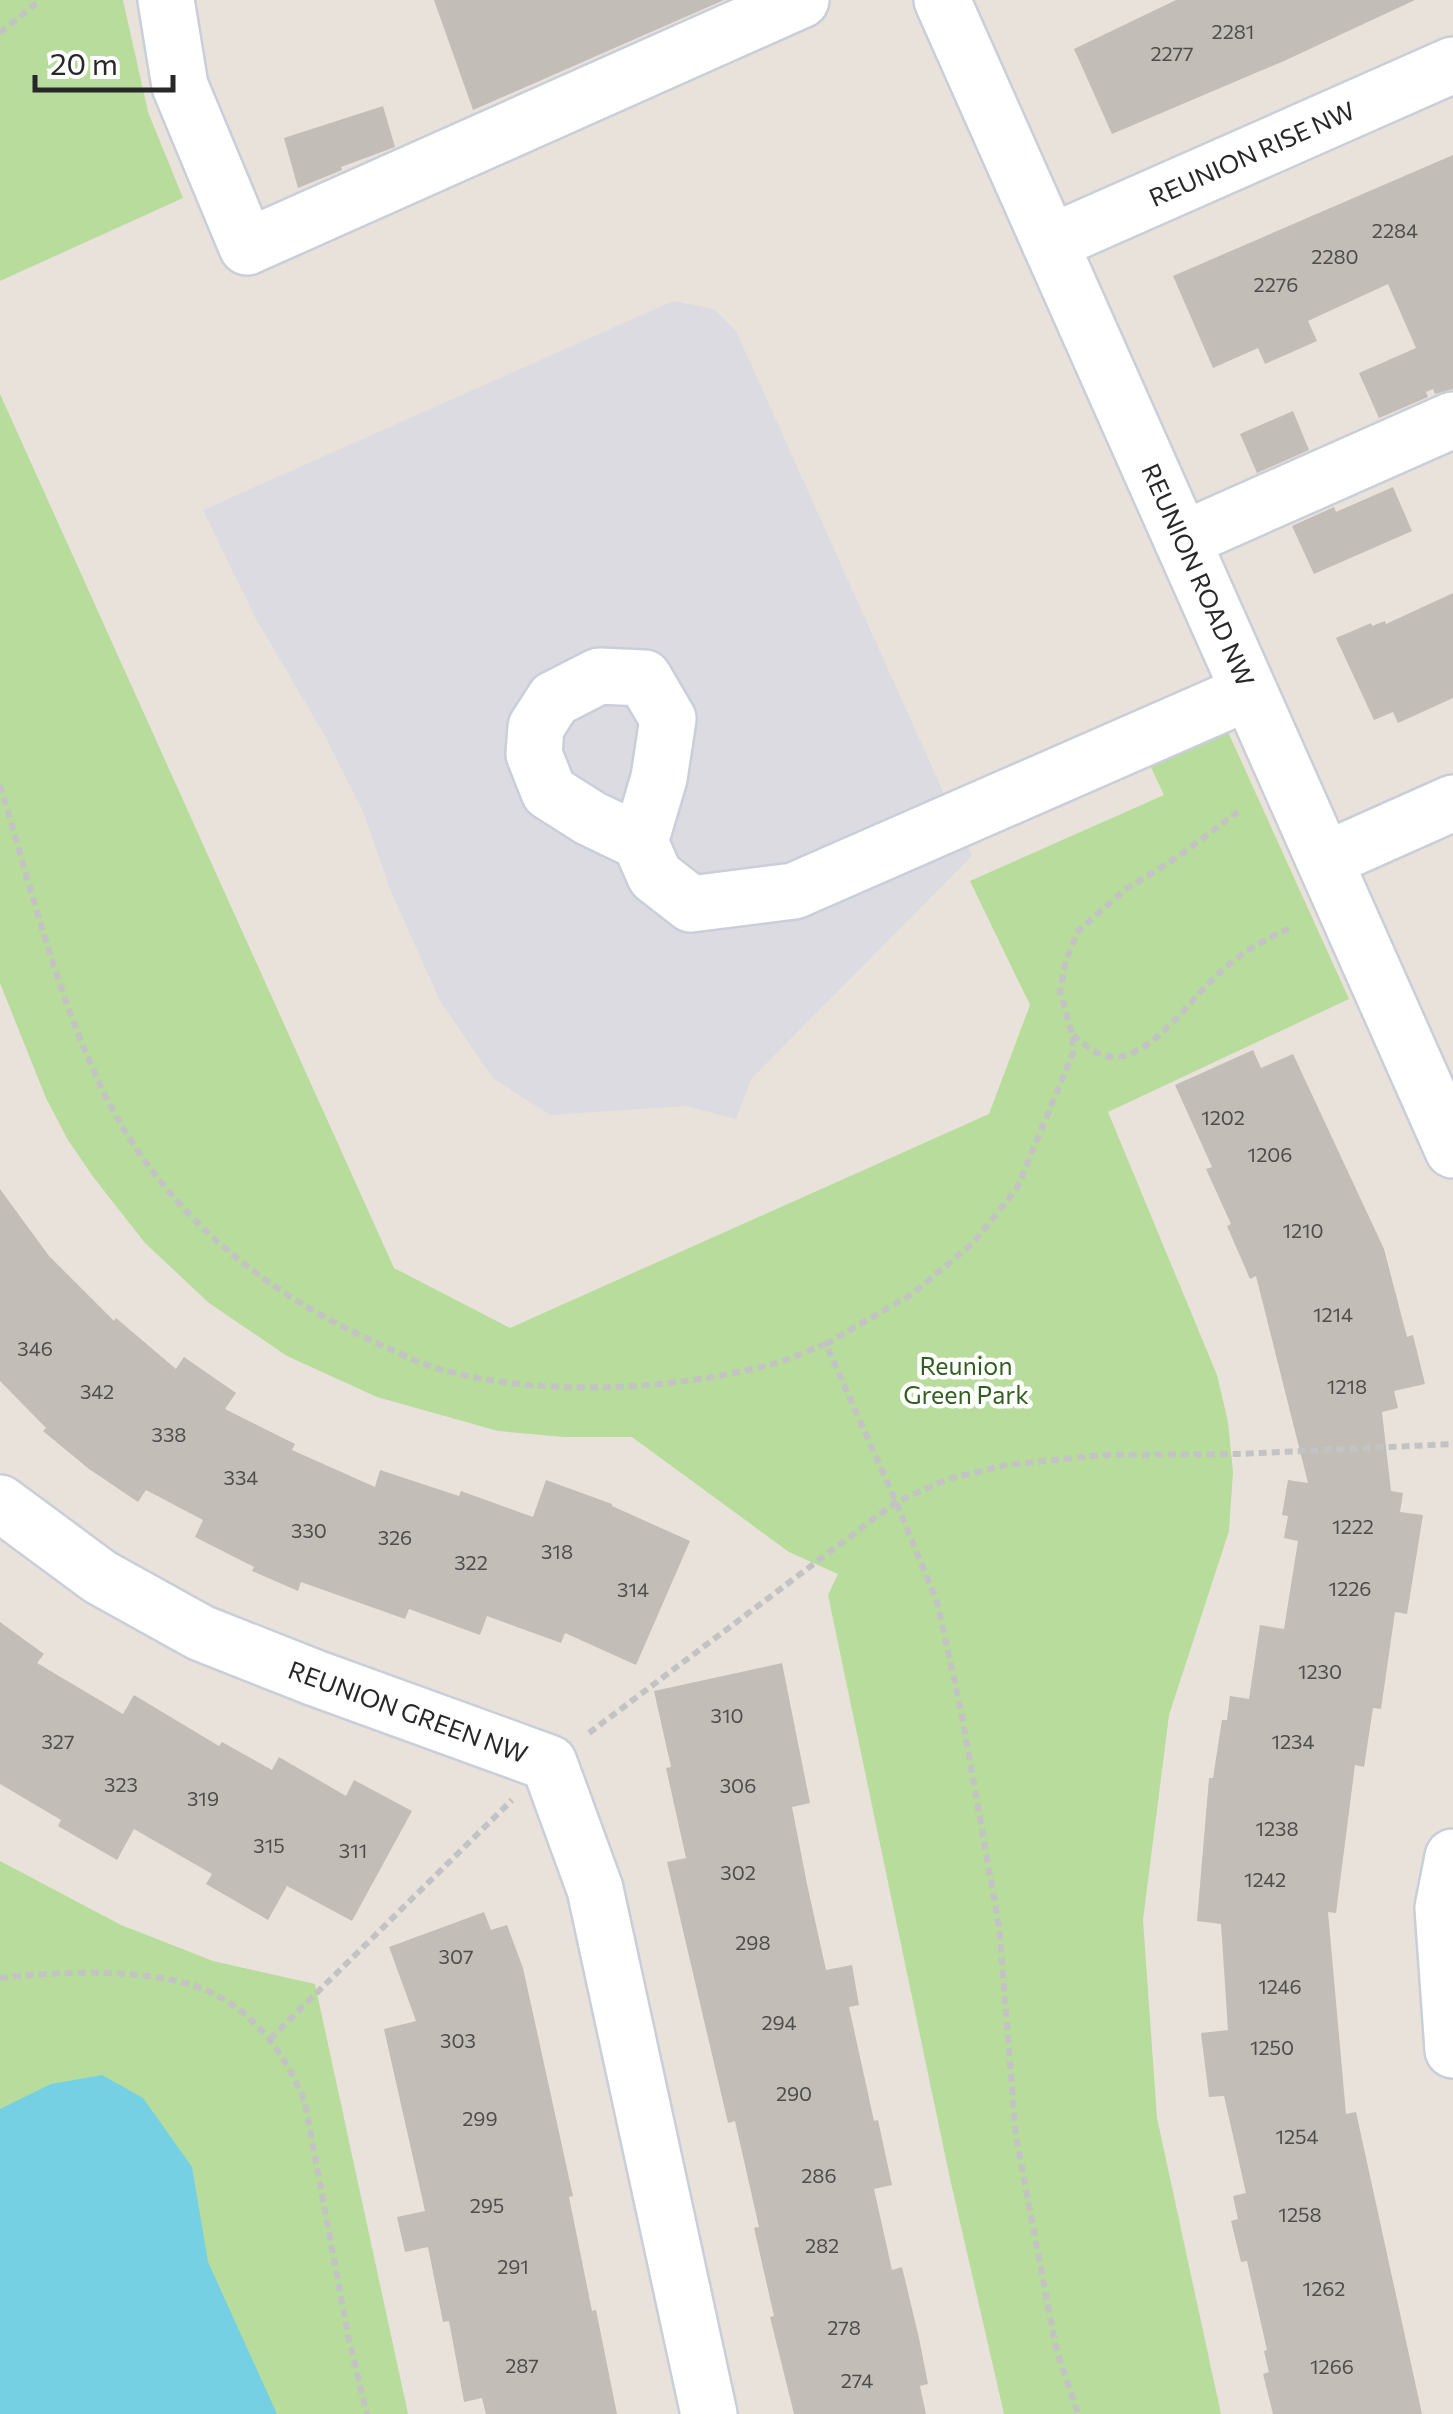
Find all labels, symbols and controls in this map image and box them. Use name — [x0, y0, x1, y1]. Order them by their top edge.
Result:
house number: 2281 — [1212, 19, 1254, 43]
scale bar — [35, 30, 172, 92]
house number: 2277 — [1150, 41, 1194, 65]
text: 20 m — [50, 44, 118, 81]
street label: REUNION RISE NW — [1144, 94, 1359, 212]
house number: 2284 — [1372, 218, 1418, 242]
house number: 2280 — [1311, 244, 1359, 268]
house number: 2276 — [1254, 272, 1298, 296]
street label: REUNION ROAD NW — [1136, 459, 1262, 691]
house number: 1202 — [1201, 1105, 1245, 1129]
house number: 1206 — [1248, 1142, 1292, 1166]
house number: 1210 — [1282, 1218, 1324, 1242]
house number: 1214 — [1313, 1302, 1353, 1326]
house number: 346 — [17, 1336, 53, 1360]
park label: Reunion Green Park — [903, 1350, 1029, 1409]
house number: 1218 — [1327, 1374, 1367, 1398]
house number: 342 — [80, 1379, 114, 1403]
house number: 338 — [152, 1422, 186, 1446]
house number: 334 — [224, 1465, 258, 1489]
house number: 1222 — [1332, 1514, 1374, 1538]
house number: 330 — [291, 1518, 327, 1542]
house number: 326 — [378, 1525, 412, 1549]
house number: 318 — [541, 1539, 573, 1563]
house number: 322 — [454, 1550, 488, 1574]
house number: 1226 — [1329, 1576, 1371, 1600]
house number: 314 — [617, 1577, 649, 1601]
street label: REUNION GREEN NW — [285, 1654, 532, 1768]
house number: 1230 — [1298, 1659, 1342, 1683]
house number: 310 — [710, 1703, 744, 1727]
house number: 327 — [42, 1729, 74, 1753]
house number: 1234 — [1271, 1729, 1315, 1753]
house number: 323 — [104, 1772, 138, 1796]
house number: 306 — [720, 1773, 756, 1797]
house number: 319 — [187, 1786, 219, 1810]
house number: 1238 — [1255, 1816, 1299, 1840]
house number: 315 — [253, 1833, 285, 1857]
house number: 311 — [339, 1838, 367, 1862]
house number: 302 — [720, 1860, 756, 1884]
house number: 1242 — [1244, 1867, 1286, 1891]
house number: 298 — [735, 1930, 771, 1954]
house number: 307 — [439, 1944, 473, 1968]
house number: 1246 — [1258, 1974, 1302, 1998]
house number: 294 — [761, 2010, 797, 2034]
house number: 303 — [440, 2028, 476, 2052]
house number: 1250 — [1250, 2035, 1294, 2059]
house number: 290 — [776, 2081, 812, 2105]
house number: 299 — [462, 2106, 498, 2130]
house number: 1254 — [1275, 2124, 1319, 2148]
house number: 286 — [801, 2163, 837, 2187]
house number: 295 — [470, 2193, 504, 2217]
house number: 1258 — [1278, 2202, 1322, 2226]
house number: 282 — [805, 2233, 839, 2257]
house number: 291 — [497, 2254, 529, 2278]
house number: 1262 — [1303, 2276, 1345, 2300]
house number: 278 — [827, 2315, 861, 2339]
house number: 287 — [505, 2353, 539, 2377]
house number: 1266 — [1310, 2354, 1354, 2378]
house number: 274 — [841, 2368, 873, 2392]

